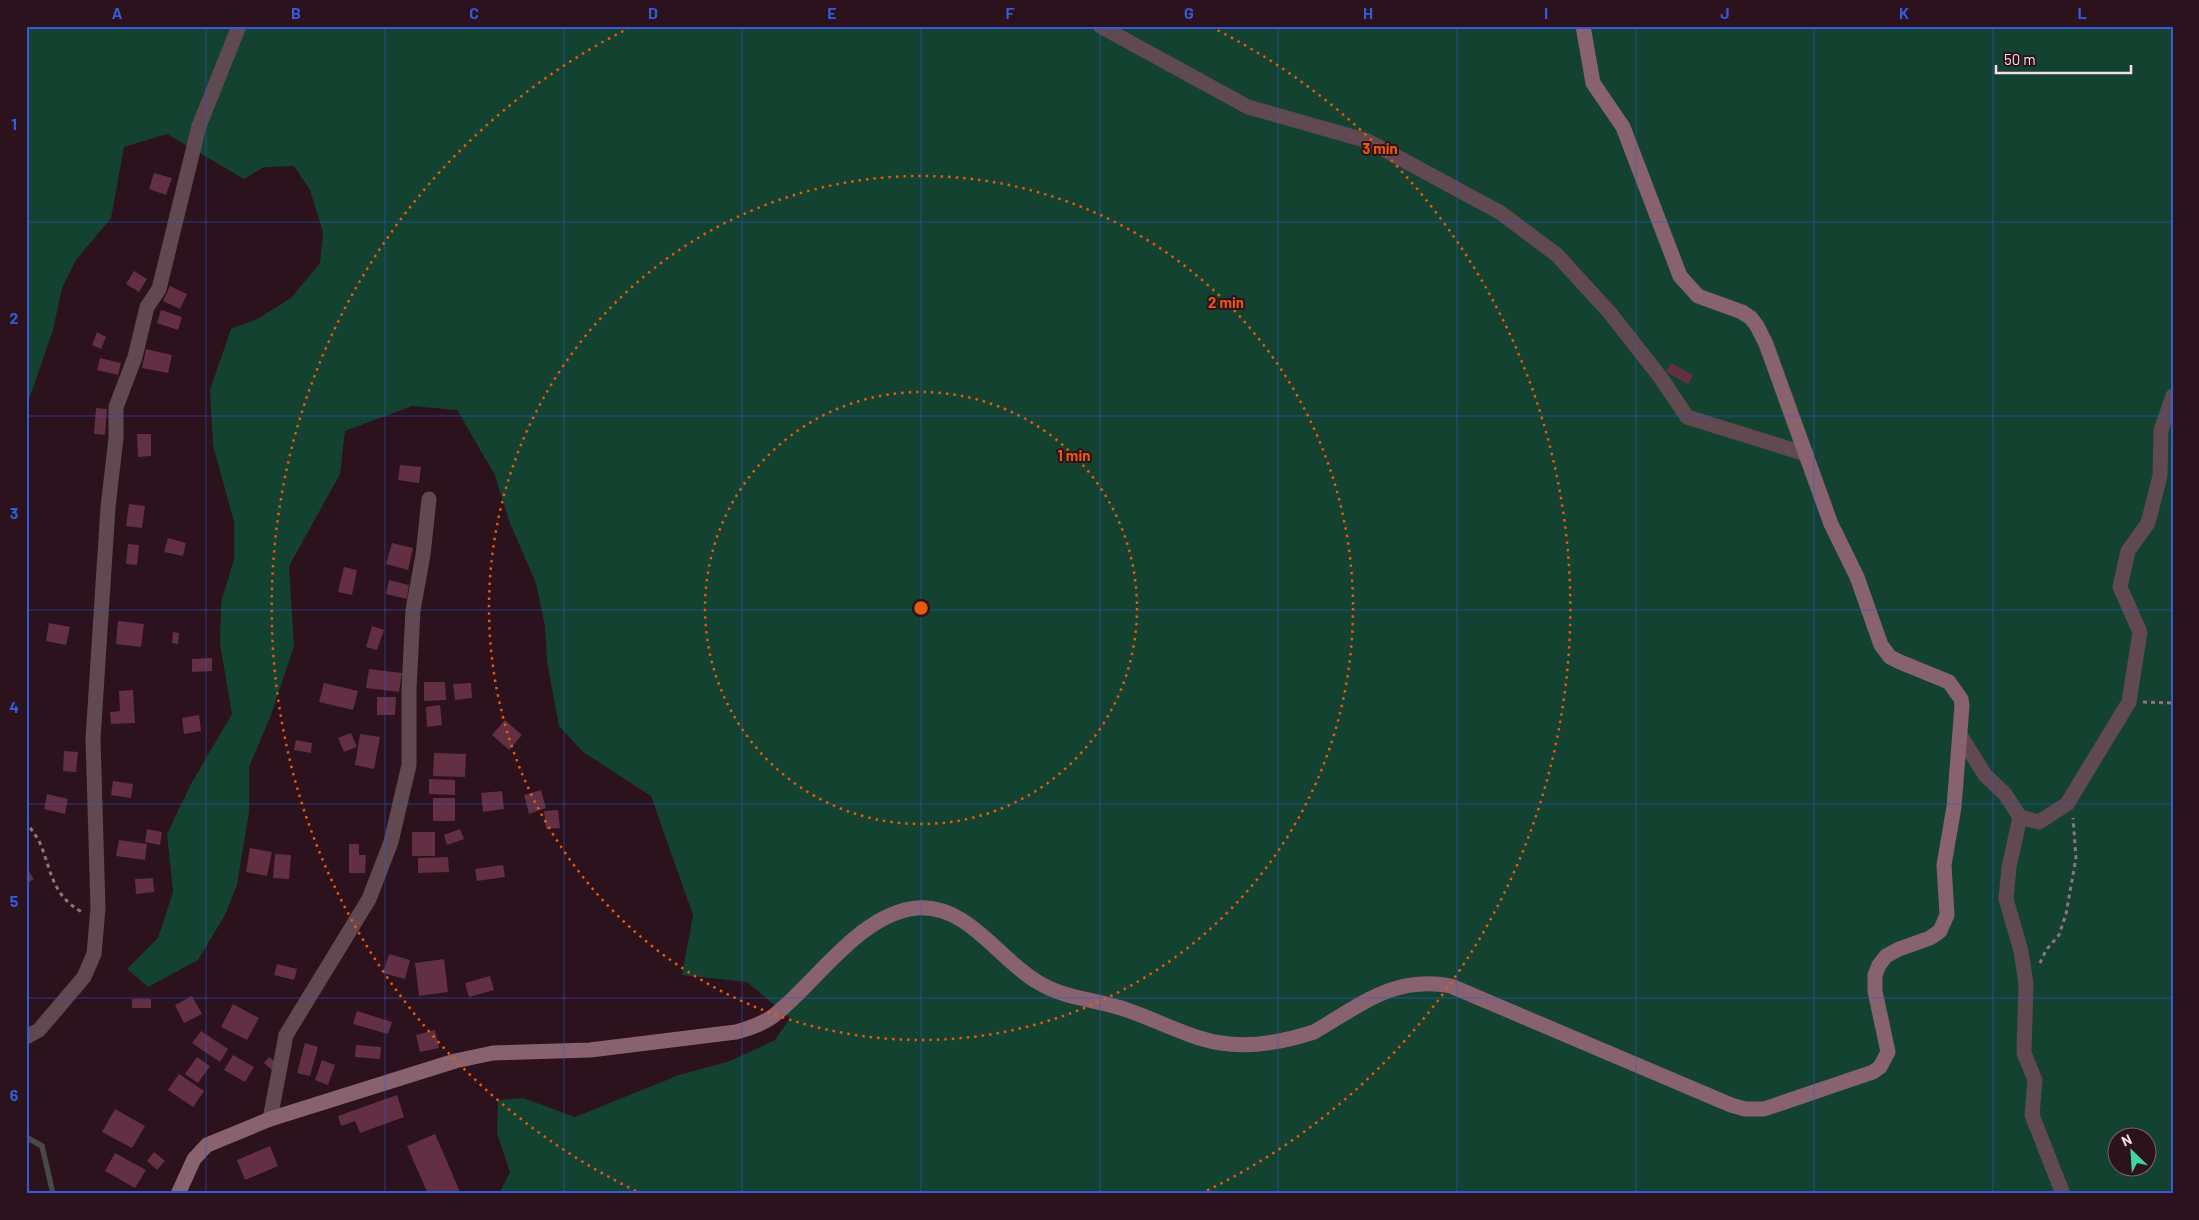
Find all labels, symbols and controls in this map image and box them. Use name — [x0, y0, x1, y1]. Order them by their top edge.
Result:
text: A — [112, 3, 123, 22]
text: B — [291, 3, 301, 22]
text: C — [469, 3, 479, 22]
text: D — [648, 3, 658, 22]
text: E — [827, 3, 837, 22]
text: F — [1006, 3, 1015, 22]
text: G — [1184, 3, 1194, 22]
text: H — [1363, 3, 1373, 22]
text: I — [1544, 3, 1548, 22]
text: J — [1720, 3, 1730, 22]
text: K — [1899, 3, 1909, 22]
text: L — [2077, 3, 2087, 22]
scale bar — [1996, 42, 2132, 74]
text: 50 m — [2004, 50, 2036, 68]
text: 1 — [11, 114, 17, 133]
text: 3 min — [1362, 139, 1398, 157]
text: 2 min — [1208, 293, 1244, 311]
text: 2 — [10, 308, 19, 327]
text: 1 min — [1058, 446, 1090, 464]
text: 3 — [10, 503, 18, 522]
centre of rings — [912, 599, 930, 617]
text: 4 — [9, 697, 19, 716]
text: 5 — [10, 891, 19, 910]
text: 6 — [10, 1085, 19, 1104]
north arrow — [2106, 1128, 2156, 1178]
text: N — [2118, 1130, 2134, 1149]

